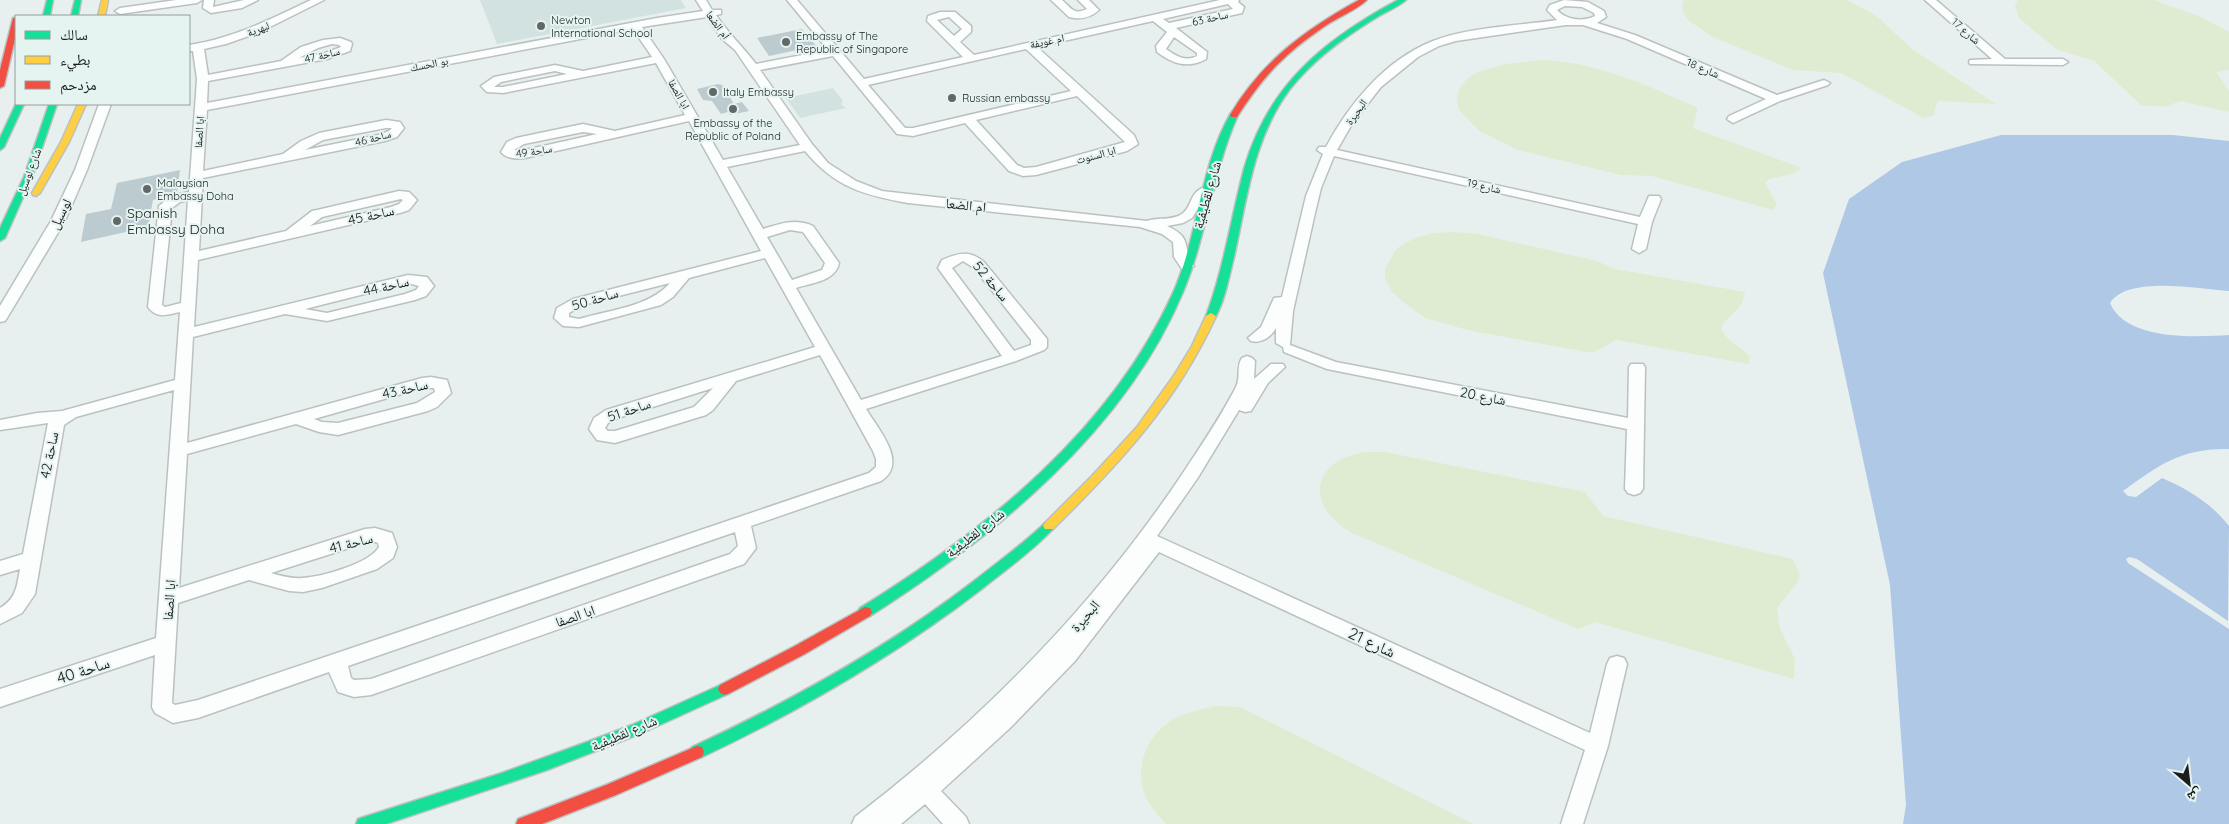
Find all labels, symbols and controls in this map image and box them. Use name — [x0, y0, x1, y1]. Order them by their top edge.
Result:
street label: ساحة 63 — [1191, 7, 1229, 29]
street label: أم الضعا — [703, 8, 733, 42]
place label: Newton International School — [551, 13, 653, 40]
legend — [15, 15, 190, 105]
street label: شارع 17 — [1949, 15, 1983, 47]
street label: لبهرية — [245, 18, 271, 40]
marker: Newton International School — [535, 20, 547, 32]
text: سالك — [60, 25, 88, 44]
place label: Embassy of The Republic of Singapore — [796, 29, 908, 56]
street label: ام غويفة — [1029, 31, 1065, 51]
marker: Embassy of The Republic of Singapore — [780, 36, 792, 48]
street label: ساحة 47 — [303, 44, 341, 66]
text: بطيء — [60, 50, 90, 72]
street label: بو الحسك — [409, 53, 449, 75]
street label: شارع 18 — [1685, 55, 1721, 81]
text: مزدحم — [60, 75, 97, 95]
street label: ابا الصفا — [665, 77, 693, 111]
place label: Italy Embassy — [723, 85, 794, 99]
marker: Italy Embassy — [707, 86, 719, 98]
place label: Russian embassy — [962, 91, 1050, 105]
marker: Russian embassy — [946, 92, 958, 104]
street label: البحيرة — [1342, 96, 1370, 128]
marker: Embassy of the Republic of Poland — [727, 103, 739, 115]
street label: ابا الصفا — [191, 116, 207, 148]
place label: Embassy of the Republic of Poland — [685, 116, 781, 143]
street label: ساحة 46 — [353, 126, 393, 150]
street label: ساحة 49 — [515, 141, 553, 161]
street label: ابا السنوت — [1075, 143, 1117, 167]
street label: شارع لوسيل — [14, 147, 44, 197]
street label: شارع لقطيفية — [1189, 159, 1226, 231]
street label: شارع 19 — [1466, 175, 1502, 197]
place label: Malaysian Embassy Doha — [157, 176, 234, 203]
marker: Malaysian Embassy Doha — [141, 183, 153, 195]
street label: ام الضعا — [945, 194, 987, 217]
street label: لوسيل — [45, 196, 75, 232]
street label: ساحة 45 — [346, 201, 396, 229]
place label: Spanish Embassy Doha — [127, 204, 225, 238]
marker: Spanish Embassy Doha — [111, 215, 123, 227]
street label: ساحة 52 — [969, 257, 1013, 305]
street label: ساحة 44 — [361, 272, 411, 300]
street label: ساحة 50 — [570, 283, 620, 315]
street label: ساحة 43 — [380, 375, 430, 403]
street label: شارع 20 — [1458, 383, 1508, 410]
street label: ساحة 51 — [605, 394, 653, 426]
street label: ساحة 42 — [36, 430, 62, 480]
street label: شارع لقطيفية — [942, 505, 1009, 562]
street label: ساحة 41 — [327, 529, 375, 557]
street label: ابا الصفا — [159, 579, 179, 621]
street label: البحيرة — [1066, 596, 1104, 636]
street label: ابا الصفا — [553, 601, 597, 631]
street label: شارع 21 — [1345, 622, 1399, 662]
street label: ساحة 40 — [54, 652, 112, 688]
street label: شارع لقطيفية — [589, 711, 660, 756]
north arrow — [2164, 759, 2214, 809]
text: ش — [2184, 784, 2206, 807]

